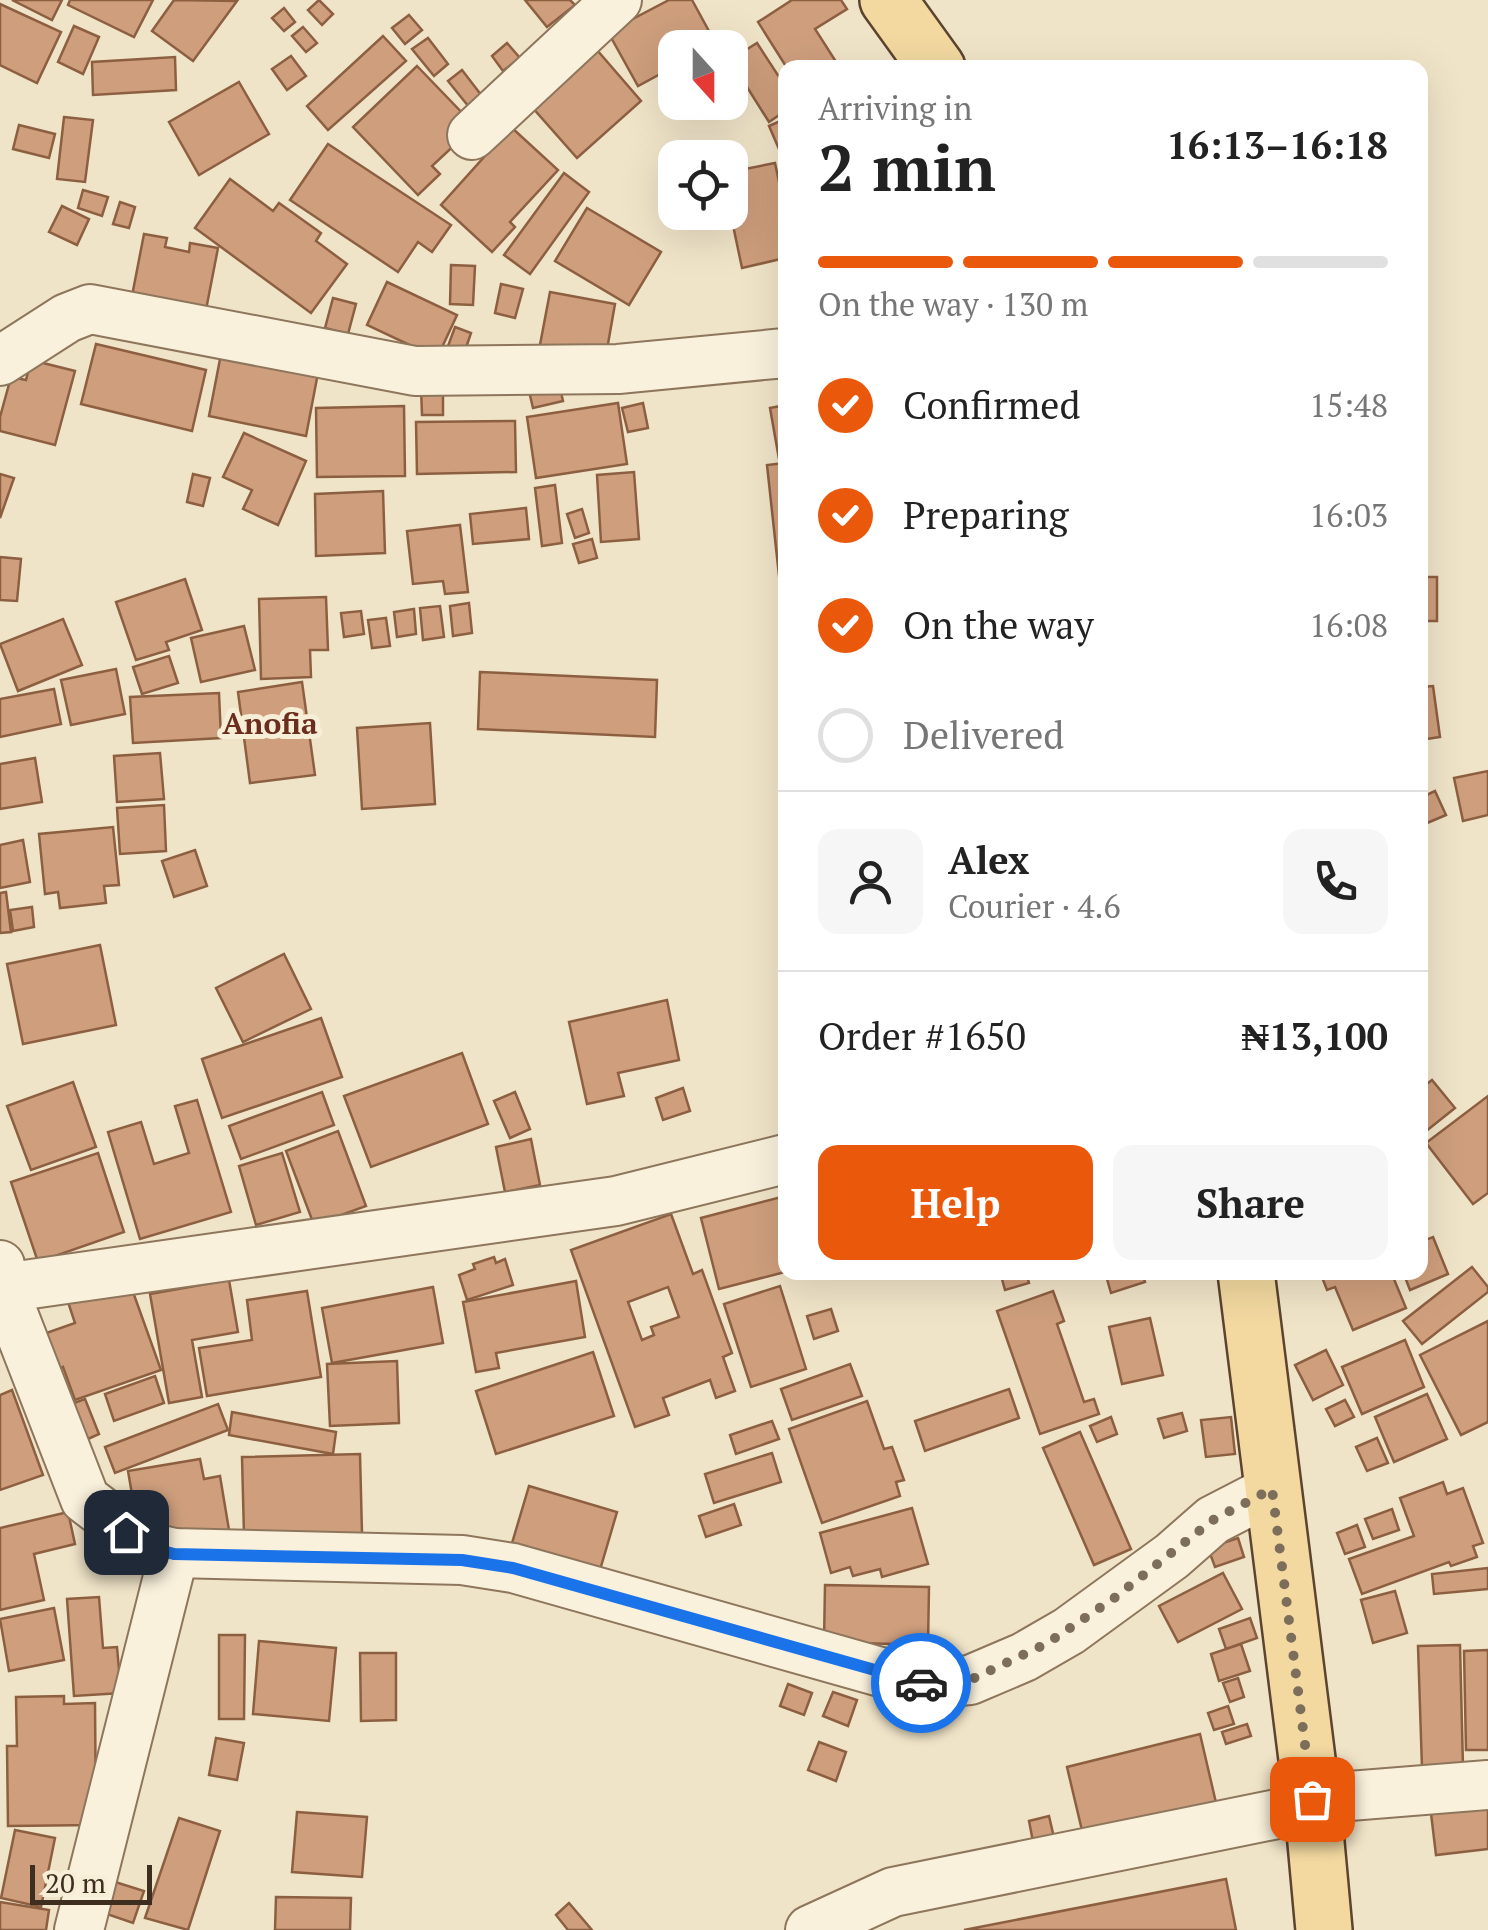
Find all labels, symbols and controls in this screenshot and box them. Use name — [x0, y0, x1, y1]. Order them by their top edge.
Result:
north arrow — [658, 30, 748, 120]
map controls — [658, 30, 748, 230]
text: Arriving in — [818, 87, 972, 129]
text: 16:13–16:18 — [1166, 120, 1388, 170]
text: 2 min — [818, 123, 996, 210]
button: locate — [658, 140, 748, 230]
text: On the way · 130 m — [818, 283, 1088, 325]
icon: check — [818, 378, 873, 433]
text: Confirmed — [903, 380, 1081, 430]
text: 15:48 — [1309, 384, 1388, 426]
icon: check — [818, 488, 873, 543]
text: Preparing — [903, 490, 1069, 540]
text: 16:03 — [1309, 494, 1388, 536]
icon: check — [818, 598, 873, 653]
text: On the way — [903, 600, 1094, 650]
text: 16:08 — [1309, 604, 1388, 646]
district label: Anofia — [222, 703, 318, 743]
text: Delivered — [903, 710, 1064, 760]
button: person — [818, 829, 923, 934]
button: phone — [1283, 829, 1388, 934]
text: Alex — [948, 835, 1029, 885]
text: Courier · 4.6 — [948, 885, 1120, 927]
text: Order #1650 — [818, 1011, 1026, 1061]
text: ₦13,100 — [1242, 1011, 1388, 1061]
button: Help — [818, 1145, 1093, 1260]
button: Share — [1113, 1145, 1388, 1260]
pin — [84, 1490, 169, 1575]
icon: home — [99, 1505, 154, 1560]
courier — [871, 1633, 971, 1733]
icon: car — [894, 1656, 949, 1711]
pin — [1270, 1757, 1355, 1842]
icon: bag — [1285, 1772, 1340, 1827]
scale bar — [30, 1860, 152, 1904]
text: 20 m — [45, 1864, 106, 1901]

